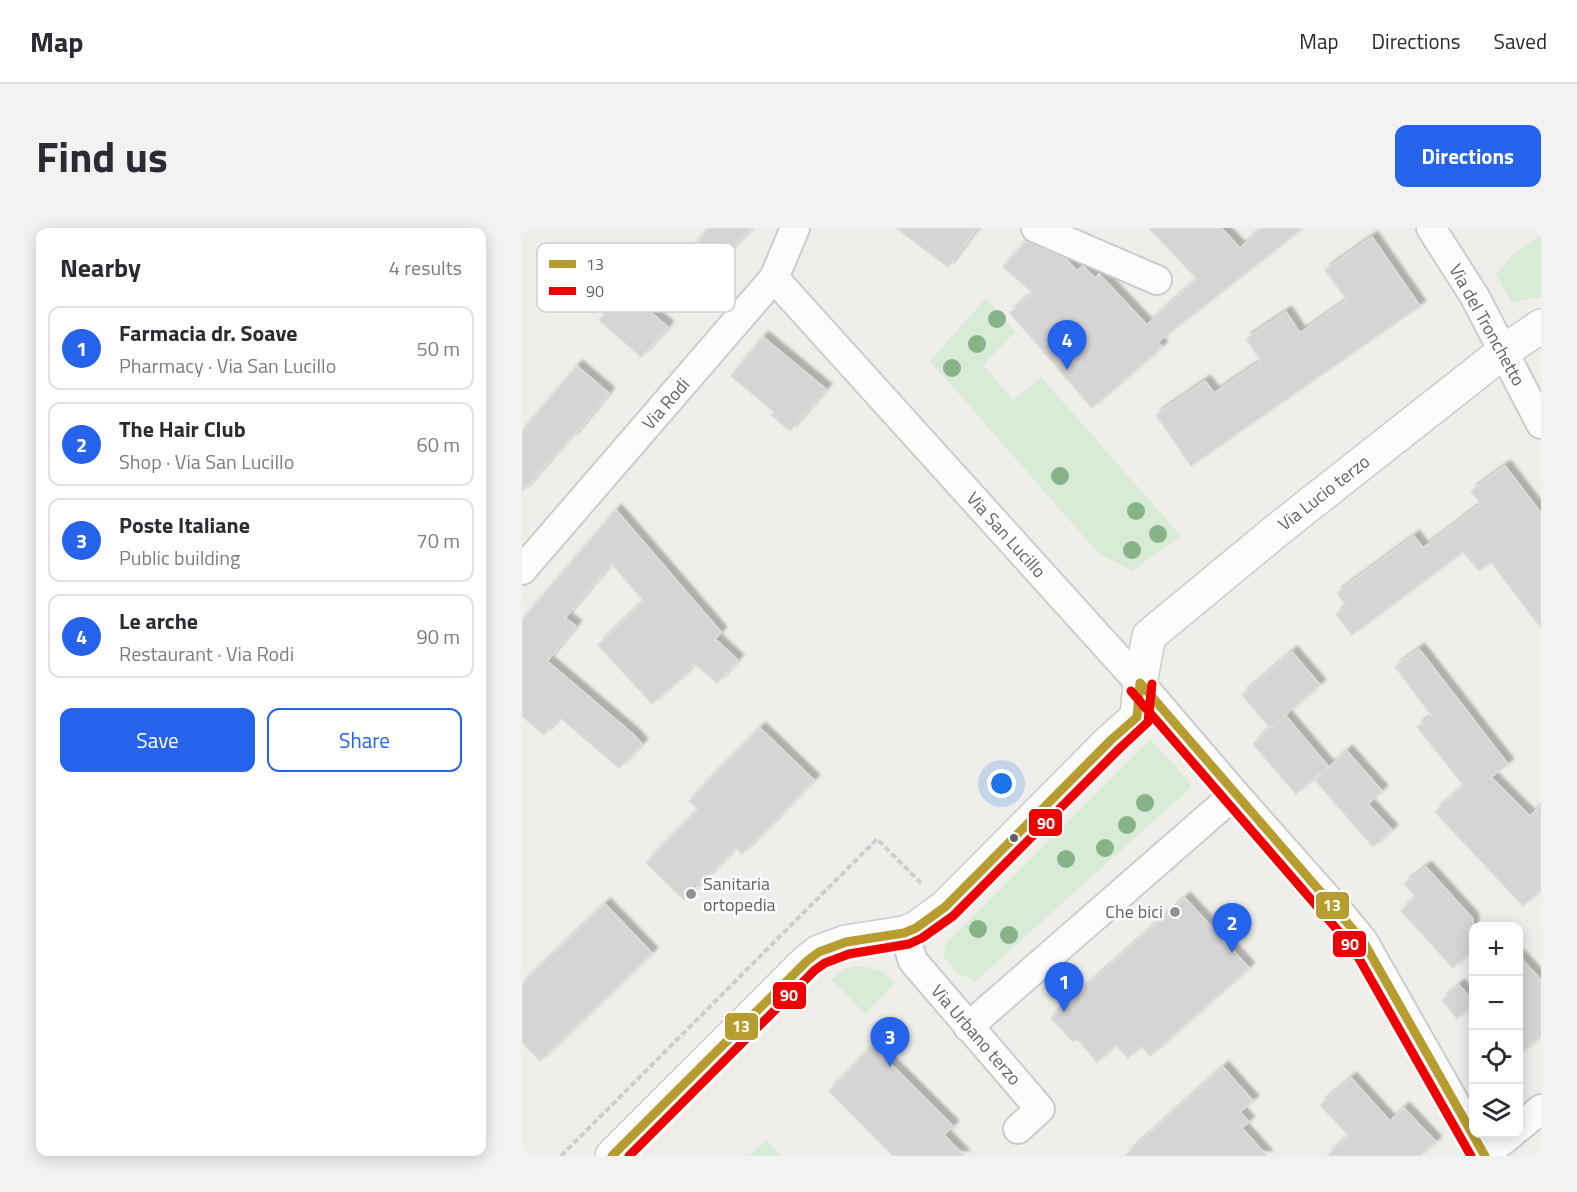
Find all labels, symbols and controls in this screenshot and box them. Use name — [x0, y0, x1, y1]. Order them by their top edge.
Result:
text: Map — [30, 20, 84, 63]
text: Map — [1299, 25, 1339, 57]
text: Directions — [1372, 25, 1461, 57]
text: Saved — [1494, 25, 1547, 57]
text: Find us — [36, 124, 168, 188]
button: Directions — [1395, 125, 1541, 187]
legend — [537, 243, 735, 312]
text: Nearby — [60, 248, 141, 287]
text: 4 results — [389, 252, 462, 283]
text: 13 — [586, 252, 604, 276]
street label: Via del Tronchetto — [1443, 259, 1532, 391]
text: 90 — [586, 279, 604, 303]
text: Farmacia dr. Soave — [119, 316, 297, 350]
pin: 4 — [1048, 320, 1086, 370]
text: 1 — [76, 333, 87, 364]
text: 50 m — [416, 333, 460, 364]
text: Pharmacy · Via San Lucillo — [119, 350, 336, 381]
street label: Via Rodi — [635, 372, 696, 436]
text: The Hair Club — [119, 412, 246, 446]
text: 2 — [76, 429, 87, 460]
text: 60 m — [416, 429, 460, 460]
text: Shop · Via San Lucillo — [119, 446, 294, 477]
street label: Via Lucio terzo — [1272, 448, 1375, 537]
street label: Via San Lucillo — [960, 486, 1052, 584]
text: Poste Italiane — [119, 508, 250, 542]
text: 3 — [76, 525, 87, 556]
text: 70 m — [416, 525, 460, 556]
text: Public building — [119, 542, 240, 573]
text: Le arche — [119, 604, 198, 638]
text: 4 — [76, 621, 87, 652]
text: 90 m — [416, 621, 460, 652]
text: Restaurant · Via Rodi — [119, 638, 294, 669]
button: Save — [60, 708, 255, 772]
button: Share — [267, 708, 462, 772]
your location — [987, 769, 1016, 798]
line badge: 90 — [1028, 808, 1063, 837]
text: 90 — [1037, 811, 1055, 835]
unlabelled marker — [1008, 832, 1020, 844]
place label: Sanitaria ortopedia — [703, 870, 776, 918]
marker: Sanitaria ortopedia — [684, 887, 698, 901]
line badge: 13 — [1315, 891, 1350, 920]
text: 13 — [1323, 893, 1341, 917]
place label: Che bici — [1105, 898, 1163, 925]
pin: 2 — [1212, 904, 1252, 953]
marker: Che bici — [1168, 905, 1182, 919]
map controls — [1469, 922, 1523, 1138]
button: + — [1469, 922, 1523, 976]
line badge: 90 — [1332, 930, 1367, 958]
text: 90 — [1341, 932, 1359, 956]
pin: 1 — [1044, 962, 1084, 1012]
button: − — [1469, 976, 1523, 1030]
street label: Via Urbano terzo — [925, 978, 1028, 1091]
line badge: 90 — [772, 981, 807, 1010]
text: 90 — [780, 983, 798, 1007]
line badge: 13 — [724, 1012, 759, 1041]
text: 13 — [732, 1014, 750, 1038]
pin: 3 — [870, 1018, 910, 1067]
button: locate — [1469, 1030, 1523, 1084]
button: layers — [1469, 1084, 1523, 1138]

